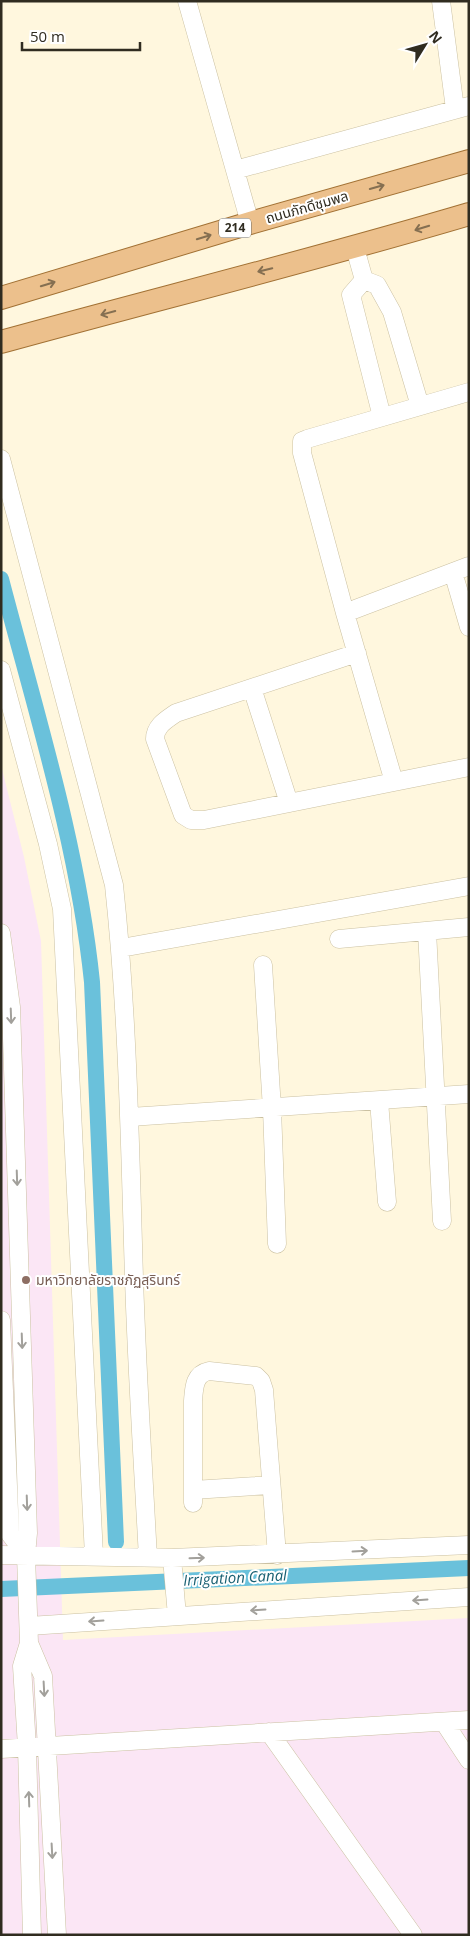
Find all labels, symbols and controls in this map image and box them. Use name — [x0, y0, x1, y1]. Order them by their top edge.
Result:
scale bar — [22, 20, 140, 52]
north arrow — [400, 20, 450, 70]
text: 50 m — [30, 26, 65, 46]
text: N — [425, 27, 447, 47]
one-way arrow — [368, 182, 384, 192]
street label: ถนนภักดีชุมพล — [263, 186, 350, 227]
road number: 214 — [219, 218, 251, 238]
one-way arrow — [414, 224, 430, 234]
one-way arrow — [195, 231, 211, 241]
one-way arrow — [258, 266, 274, 275]
one-way arrow — [40, 278, 56, 288]
one-way arrow — [101, 308, 117, 318]
one-way arrow — [7, 1007, 16, 1023]
one-way arrow — [12, 1170, 21, 1186]
place label: มหาวิทยาลัยราชภัฏสุรินทร์ — [36, 1270, 181, 1289]
marker: มหาวิทยาลัยราชภัฏสุรินทร์ — [20, 1274, 32, 1286]
one-way arrow — [17, 1332, 26, 1348]
one-way arrow — [22, 1494, 32, 1511]
one-way arrow — [351, 1546, 367, 1555]
one-way arrow — [189, 1553, 205, 1562]
water label: Irrigation Canal — [183, 1564, 289, 1590]
one-way arrow — [412, 1595, 428, 1604]
one-way arrow — [250, 1606, 266, 1615]
one-way arrow — [88, 1617, 104, 1626]
one-way arrow — [39, 1681, 48, 1697]
one-way arrow — [24, 1791, 33, 1807]
one-way arrow — [48, 1843, 57, 1859]

